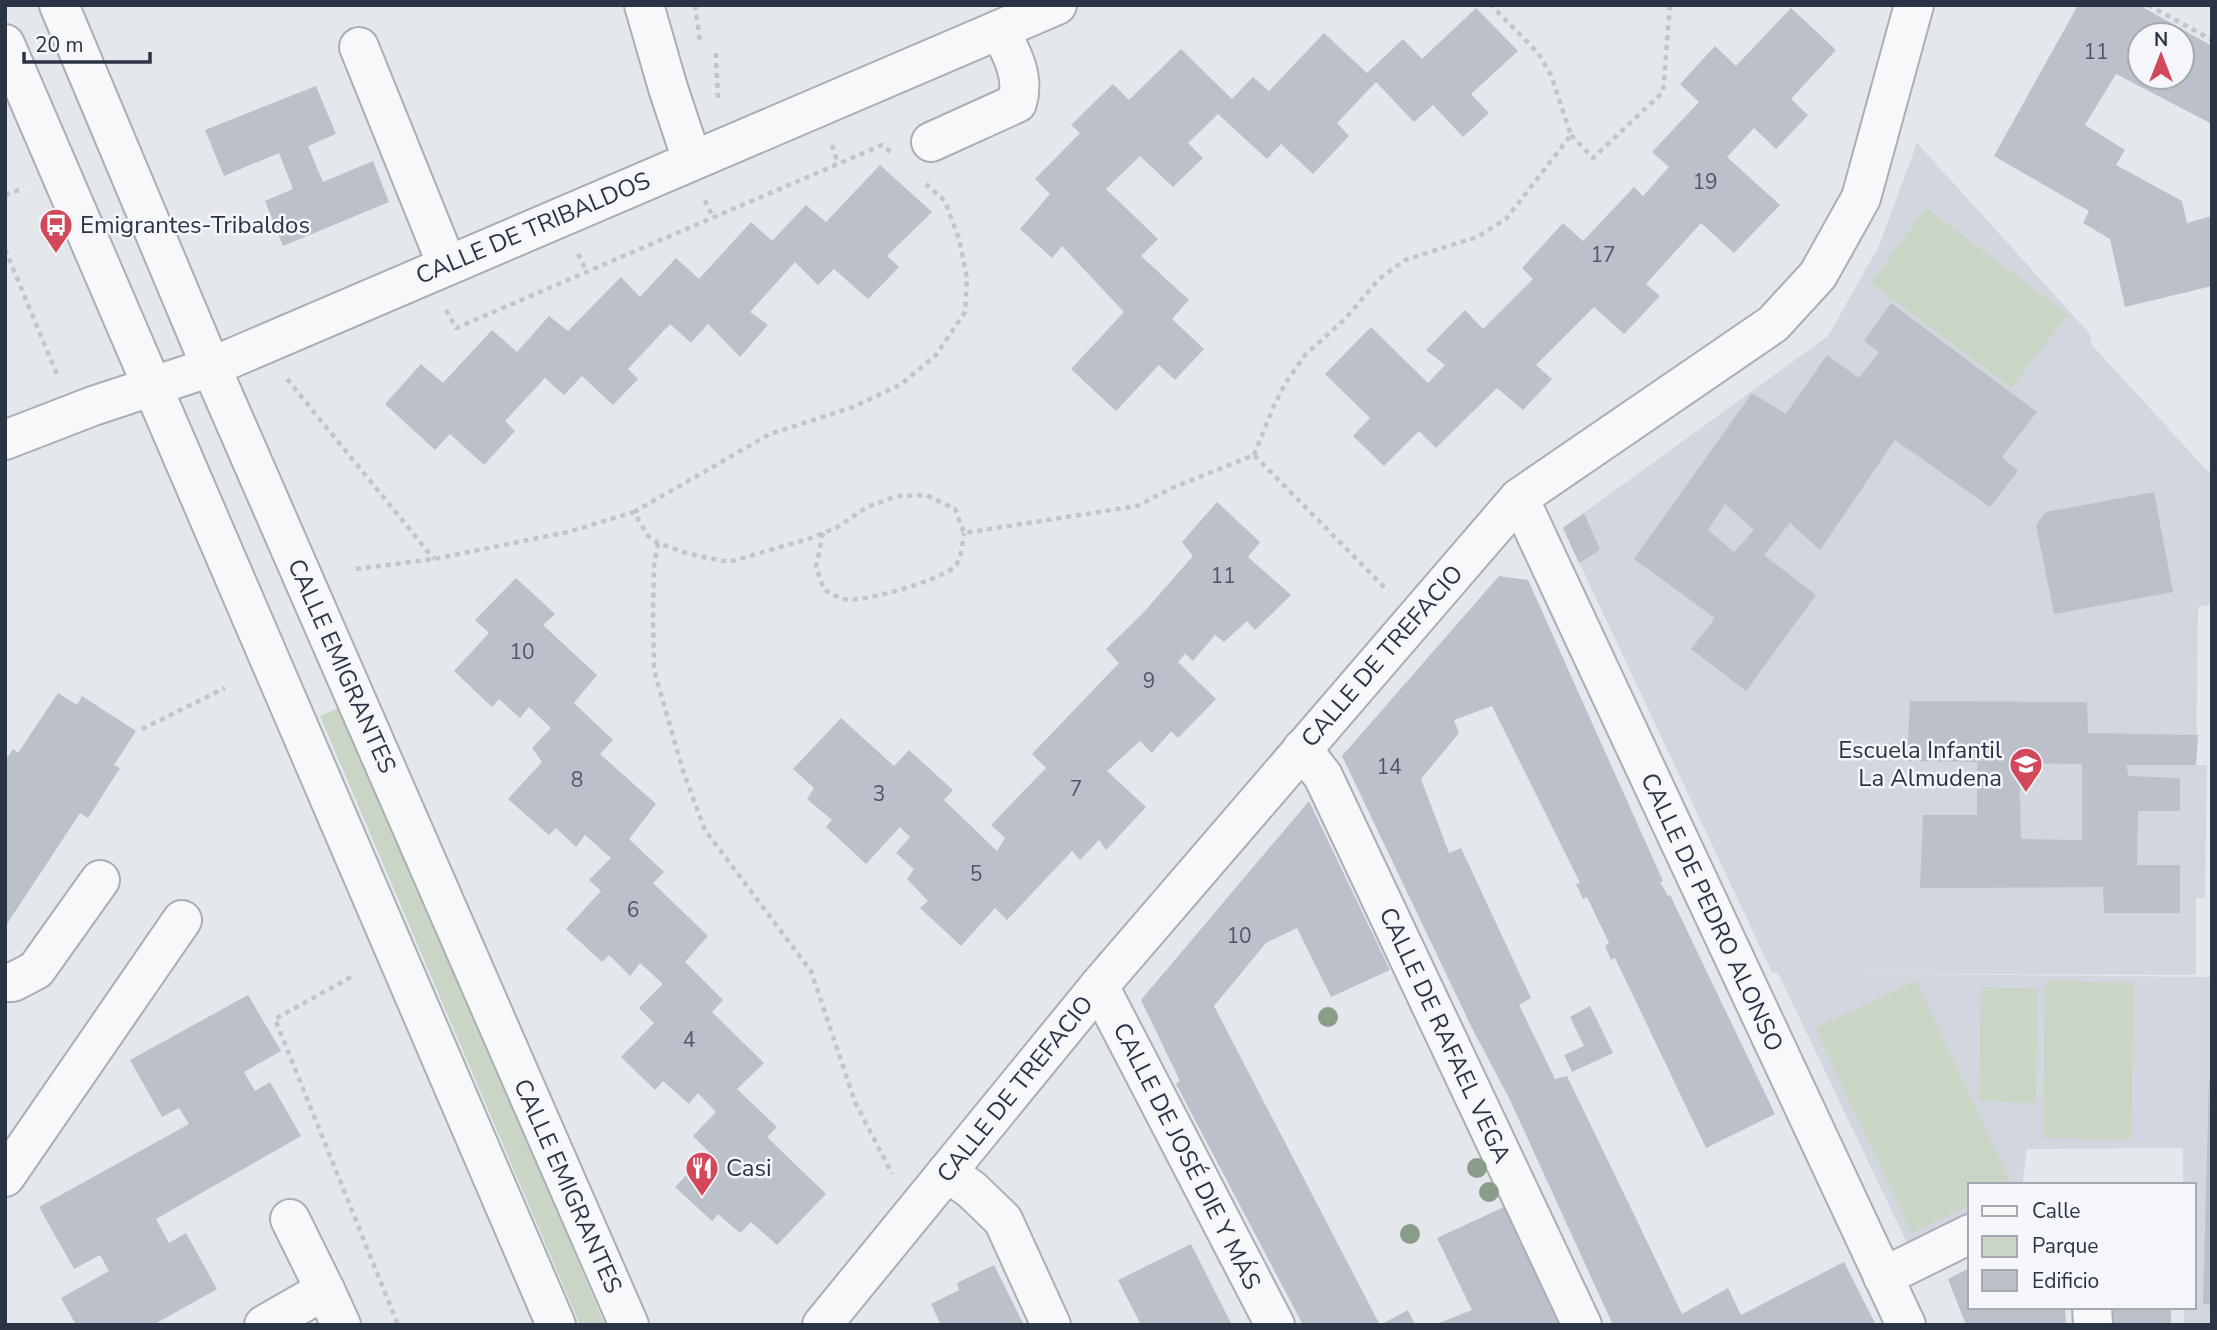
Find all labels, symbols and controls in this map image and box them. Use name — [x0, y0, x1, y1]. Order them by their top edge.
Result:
scale bar — [24, 21, 150, 65]
north arrow — [2126, 21, 2196, 91]
text: N — [2154, 27, 2168, 53]
text: 20 m — [35, 31, 84, 59]
house number: 11 — [2083, 38, 2109, 66]
street label: CALLE DE TRIBALDOS — [411, 164, 655, 292]
house number: 19 — [1692, 168, 1718, 196]
bus stop icon: Emigrantes-Tribaldos — [37, 206, 75, 255]
place label: Emigrantes-Tribaldos — [80, 209, 310, 241]
house number: 17 — [1590, 241, 1616, 269]
street label: CALLE EMIGRANTES — [280, 554, 404, 778]
street label: CALLE DE TREFACIO — [1294, 558, 1470, 754]
house number: 11 — [1210, 562, 1236, 590]
house number: 10 — [509, 638, 535, 666]
house number: 9 — [1143, 667, 1155, 695]
place label: Escuela Infantil La Almudena — [1838, 734, 2002, 794]
school or university icon: Escuela Infantil La Almudena — [2007, 745, 2045, 794]
house number: 14 — [1376, 753, 1402, 781]
house number: 8 — [571, 766, 583, 794]
street label: CALLE DE PEDRO ALONSO — [1633, 768, 1791, 1056]
house number: 7 — [1070, 775, 1082, 803]
house number: 3 — [873, 780, 885, 808]
house number: 5 — [970, 860, 982, 888]
house number: 6 — [627, 896, 639, 924]
street label: CALLE DE RAFAEL VEGA — [1372, 902, 1519, 1168]
house number: 10 — [1226, 922, 1252, 950]
street label: CALLE DE TREFACIO — [930, 989, 1100, 1189]
street label: CALLE DE JOSÉ DIE Y MÁS — [1106, 1017, 1268, 1295]
house number: 4 — [683, 1026, 695, 1054]
street label: CALLE EMIGRANTES — [506, 1074, 630, 1298]
restaurant icon: Casi — [683, 1149, 721, 1198]
place label: Casi — [726, 1152, 772, 1184]
legend — [1968, 1183, 2196, 1309]
text: Calle — [2032, 1197, 2080, 1225]
text: Parque — [2032, 1232, 2099, 1260]
text: Edificio — [2032, 1267, 2099, 1295]

